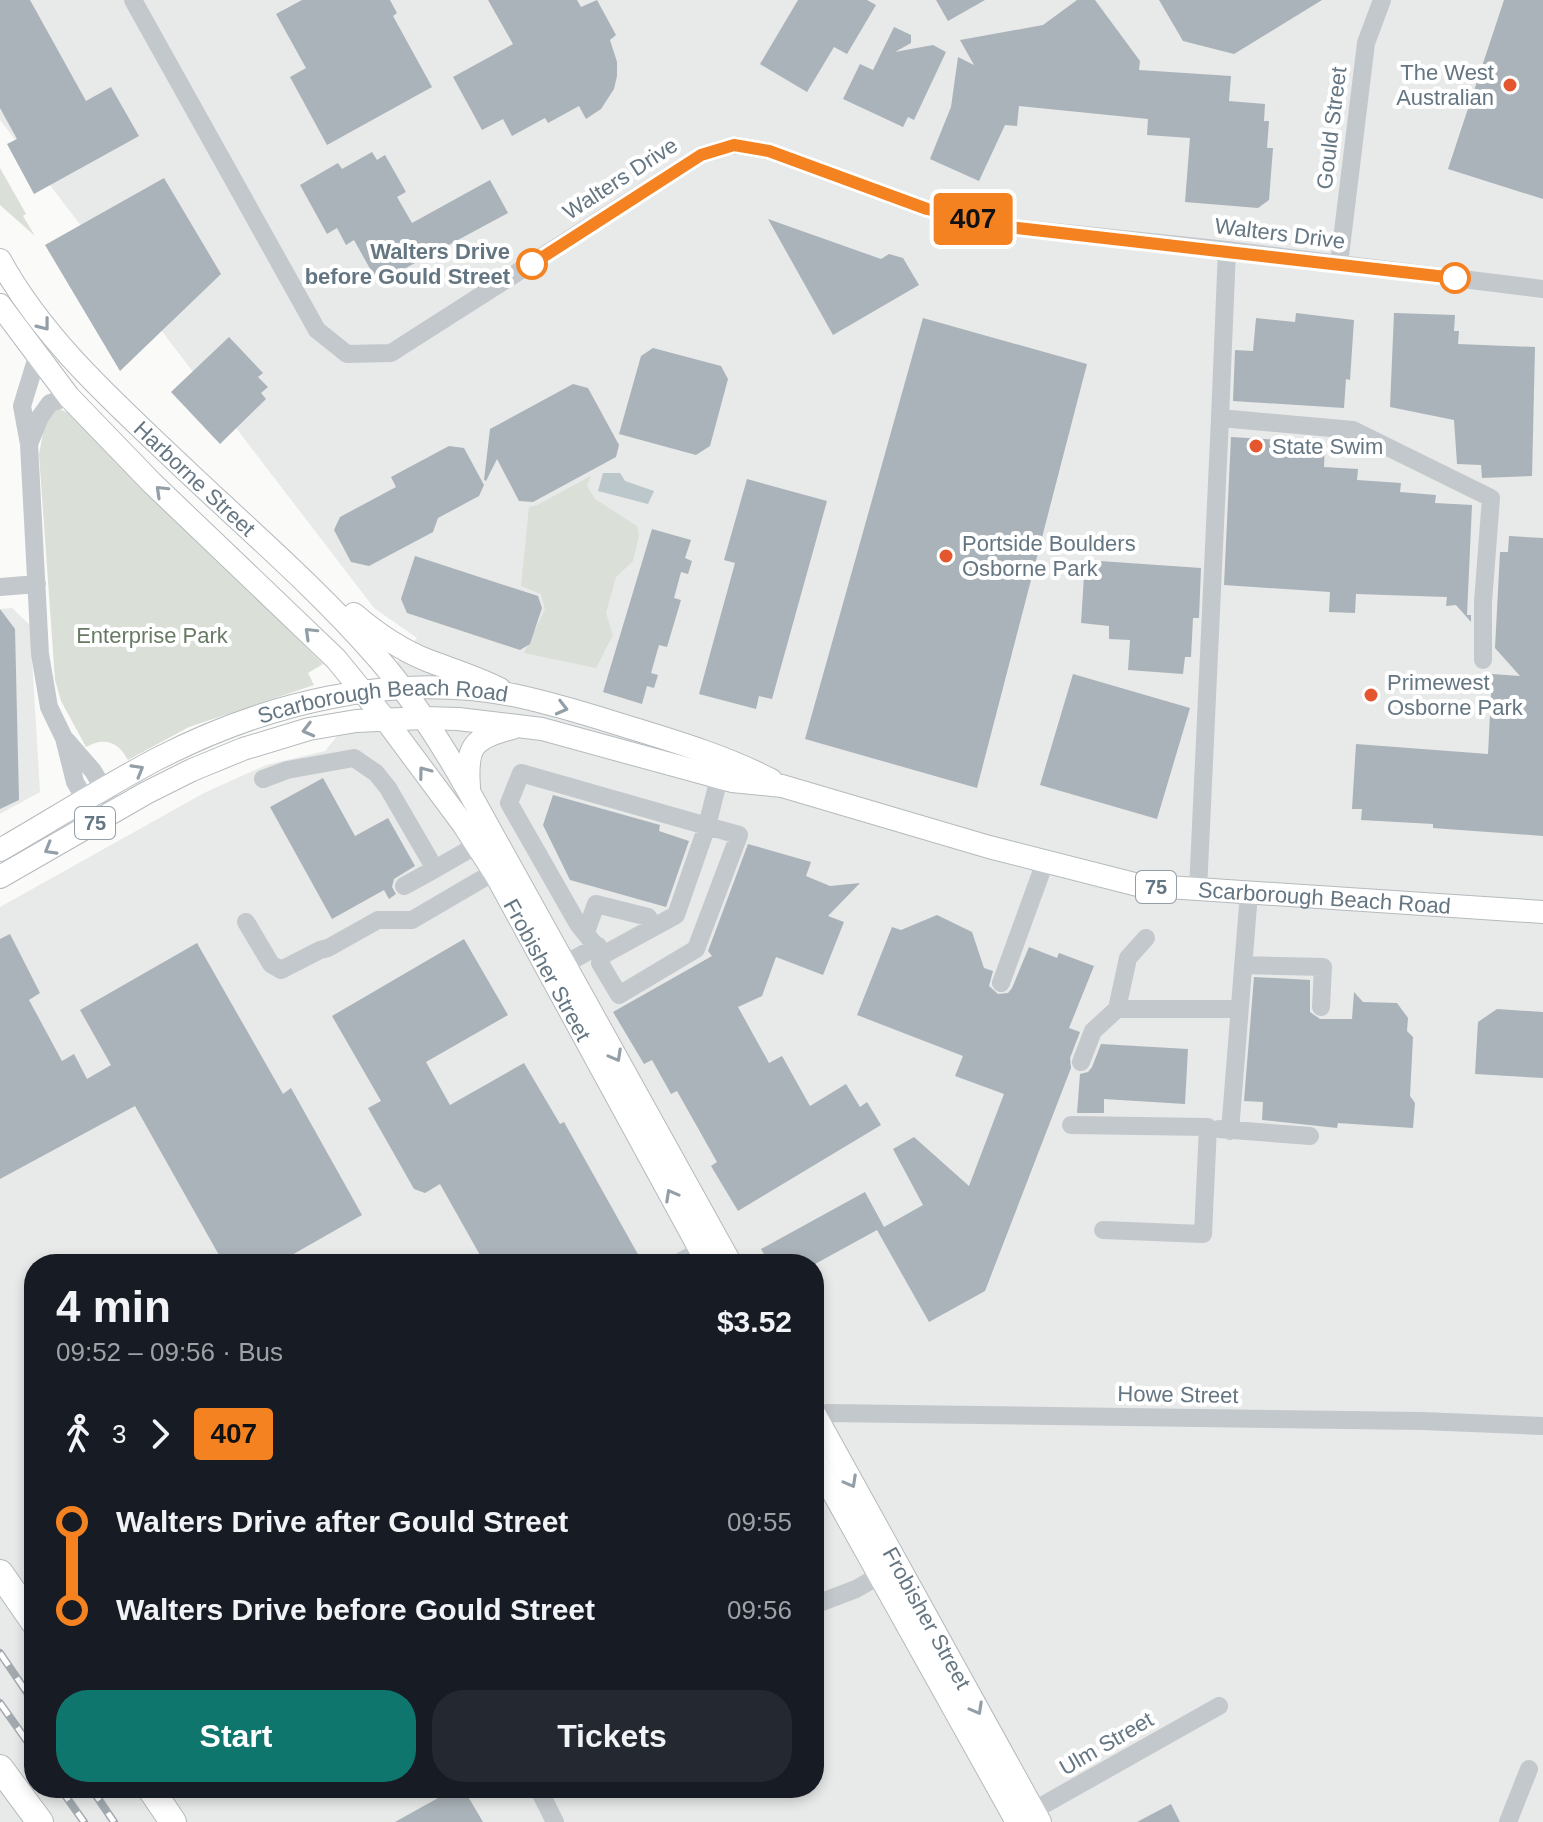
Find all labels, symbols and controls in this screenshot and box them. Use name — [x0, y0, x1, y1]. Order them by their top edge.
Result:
place label: The West Australian — [1396, 60, 1494, 110]
street label: Gould Street — [1312, 65, 1351, 191]
marker: The West Australian — [1501, 76, 1519, 94]
street label: Walters Drive — [558, 132, 682, 225]
line badge: 407 — [927, 193, 1019, 245]
text: 407 — [950, 203, 996, 234]
street label: Walters Drive — [1213, 213, 1347, 254]
place label: Walters Drive before Gould Street — [305, 239, 511, 289]
marker: Walters Drive before Gould Street — [517, 249, 547, 279]
unlabelled marker — [1440, 263, 1470, 293]
one-way arrow — [34, 316, 48, 331]
street label: Harborne Street — [129, 416, 260, 541]
place label: State Swim — [1272, 434, 1383, 459]
marker: State Swim — [1247, 437, 1265, 455]
one-way arrow — [156, 486, 170, 501]
place label: Portside Boulders Osborne Park — [962, 531, 1136, 581]
marker: Portside Boulders Osborne Park — [937, 547, 955, 565]
park label: Enterprise Park — [76, 623, 229, 648]
one-way arrow — [305, 629, 320, 643]
place label: Primewest Osborne Park — [1387, 670, 1524, 720]
street label: Scarborough Beach Road — [254, 675, 510, 729]
marker: Primewest Osborne Park — [1362, 686, 1380, 704]
one-way arrow — [555, 698, 569, 715]
one-way arrow — [302, 721, 316, 738]
one-way arrow — [129, 764, 144, 780]
one-way arrow — [419, 766, 433, 781]
road number: 75 — [75, 807, 115, 839]
one-way arrow — [45, 839, 59, 855]
road number: 75 — [1136, 871, 1176, 903]
street label: Scarborough Beach Road — [1197, 877, 1452, 919]
street label: Frobisher Street — [498, 895, 596, 1045]
one-way arrow — [606, 1047, 622, 1062]
one-way arrow — [665, 1190, 681, 1204]
text: 4 min — [56, 1282, 171, 1331]
text: $3.52 — [717, 1305, 792, 1338]
text: 09:52 – 09:56 · Bus — [56, 1337, 283, 1367]
street label: Howe Street — [1117, 1381, 1239, 1408]
icon: walk — [56, 1412, 100, 1456]
icon: forward — [138, 1412, 182, 1456]
text: 407 — [210, 1418, 257, 1449]
text: 3 — [112, 1419, 126, 1449]
one-way arrow — [842, 1473, 857, 1488]
text: Walters Drive after Gould Street — [116, 1505, 568, 1538]
text: 09:55 — [727, 1507, 792, 1537]
street label: Frobisher Street — [878, 1543, 976, 1693]
text: Walters Drive before Gould Street — [116, 1593, 595, 1626]
text: 09:56 — [727, 1595, 792, 1625]
button: Start — [56, 1690, 416, 1782]
button: Tickets — [432, 1690, 792, 1782]
one-way arrow — [967, 1700, 983, 1715]
street label: Ulm Street — [1055, 1707, 1157, 1780]

